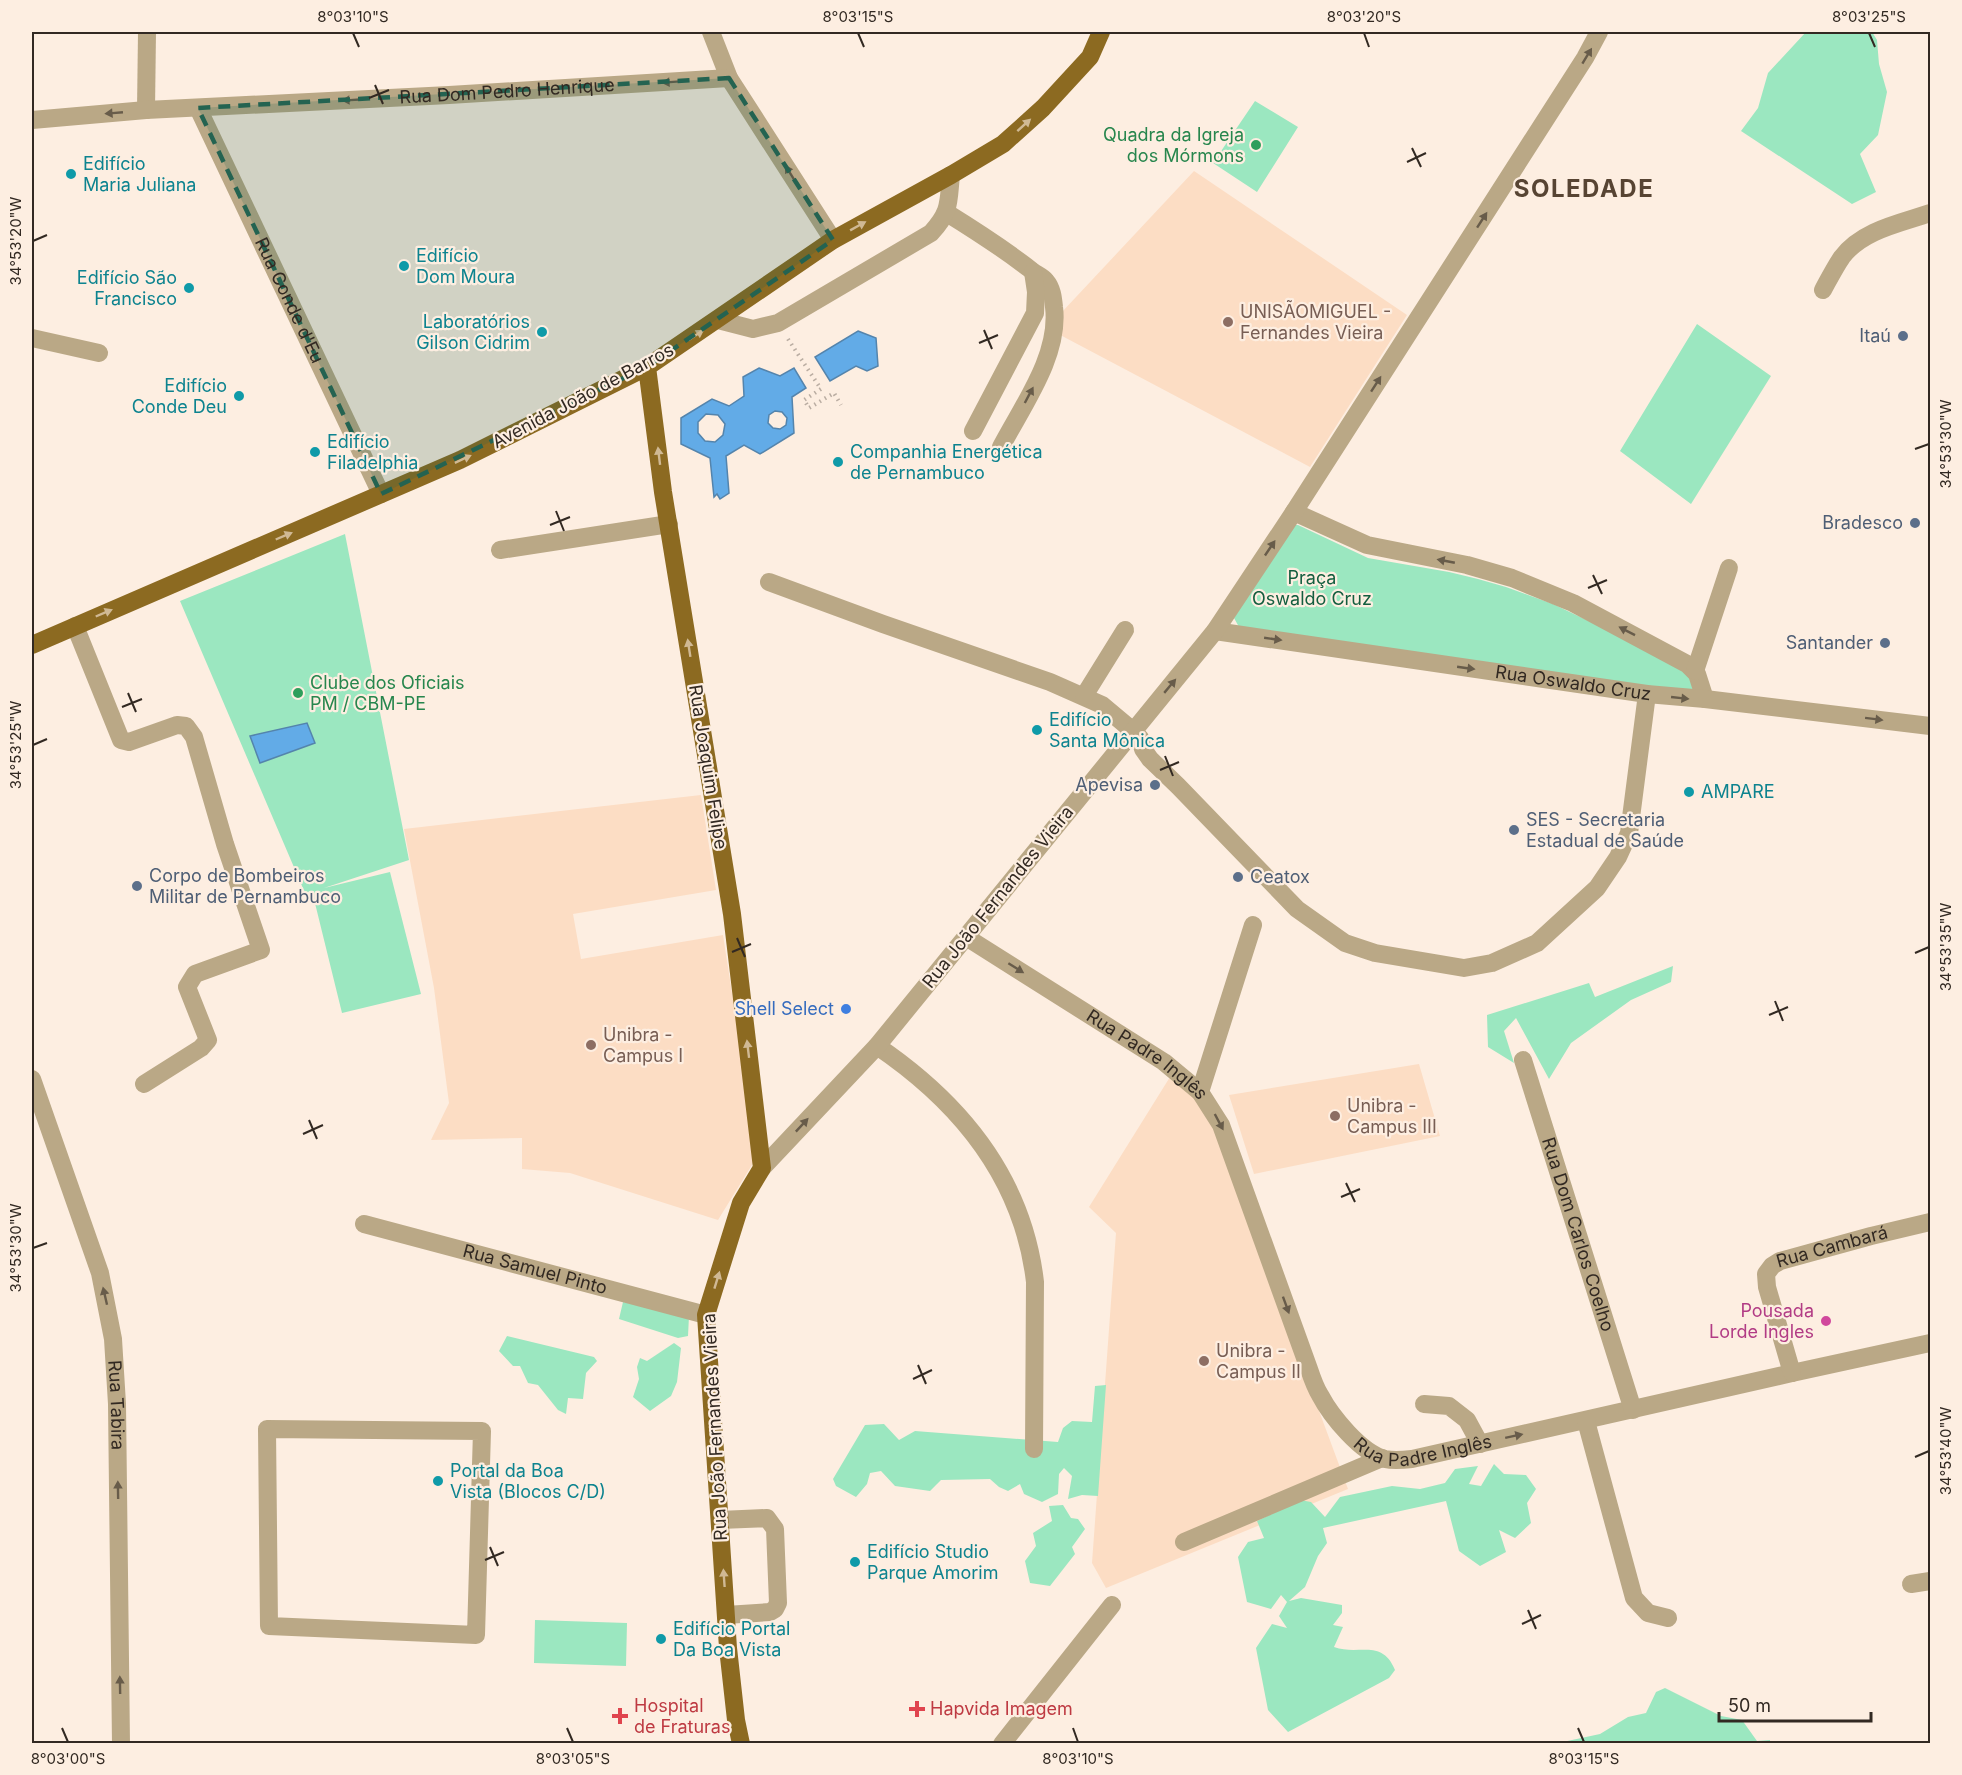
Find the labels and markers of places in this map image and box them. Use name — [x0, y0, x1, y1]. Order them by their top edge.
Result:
place label: Quadra da Igreja dos Mórmons — [1103, 124, 1244, 166]
marker: Quadra da Igreja dos Mórmons — [1249, 138, 1263, 152]
place label: Edifício Maria Juliana — [83, 153, 196, 195]
marker: Edifício Maria Juliana — [64, 167, 78, 181]
place label: Edifício Dom Moura — [416, 245, 515, 287]
marker: Edifício Dom Moura — [397, 259, 411, 273]
place label: Edifício São Francisco — [77, 267, 177, 309]
marker: Edifício São Francisco — [182, 281, 196, 295]
place label: UNISÃOMIGUEL - Fernandes Vieira — [1240, 300, 1391, 343]
place label: Laboratórios Gilson Cidrim — [416, 311, 530, 353]
marker: UNISÃOMIGUEL - Fernandes Vieira — [1221, 315, 1235, 329]
marker: Laboratórios Gilson Cidrim — [535, 325, 549, 339]
place label: Itaú — [1859, 325, 1891, 346]
marker: Itaú — [1896, 329, 1910, 343]
place label: Edifício Conde Deu — [132, 375, 227, 417]
marker: Edifício Conde Deu — [232, 389, 246, 403]
place label: Edifício Filadelphia — [327, 431, 418, 473]
place label: Companhia Energética de Pernambuco — [850, 441, 1043, 483]
marker: Edifício Filadelphia — [308, 445, 322, 459]
marker: Companhia Energética de Pernambuco — [831, 455, 845, 469]
place label: Bradesco — [1822, 512, 1903, 533]
marker: Bradesco — [1908, 516, 1922, 530]
place label: Santander — [1786, 632, 1873, 653]
marker: Santander — [1878, 636, 1892, 650]
place label: Clube dos Oficiais PM / CBM-PE — [310, 672, 465, 714]
marker: Clube dos Oficiais PM / CBM-PE — [291, 686, 305, 700]
place label: Edifício Santa Mônica — [1049, 709, 1165, 751]
marker: Edifício Santa Mônica — [1030, 723, 1044, 737]
place label: Apevisa — [1075, 774, 1143, 795]
marker: Apevisa — [1148, 778, 1162, 792]
place label: AMPARE — [1701, 781, 1775, 802]
marker: AMPARE — [1682, 785, 1696, 799]
place label: SES - Secretaria Estadual de Saúde — [1526, 809, 1684, 851]
marker: SES - Secretaria Estadual de Saúde — [1507, 823, 1521, 837]
place label: Corpo de Bombeiros Militar de Pernambuco — [149, 865, 341, 907]
place label: Ceatox — [1250, 866, 1310, 887]
marker: Ceatox — [1231, 870, 1245, 884]
marker: Corpo de Bombeiros Militar de Pernambuco — [130, 879, 144, 893]
place label: Shell Select — [734, 998, 834, 1019]
marker: Shell Select — [839, 1002, 853, 1016]
place label: Unibra - Campus I — [603, 1024, 683, 1066]
marker: Unibra - Campus I — [584, 1038, 598, 1052]
place label: Unibra - Campus III — [1347, 1095, 1437, 1137]
marker: Unibra - Campus III — [1328, 1109, 1342, 1123]
place label: Pousada Lorde Ingles — [1709, 1300, 1814, 1342]
marker: Pousada Lorde Ingles — [1819, 1314, 1833, 1328]
place label: Unibra - Campus II — [1216, 1340, 1301, 1382]
marker: Unibra - Campus II — [1197, 1354, 1211, 1368]
place label: Portal da Boa Vista (Blocos C/D) — [450, 1460, 606, 1502]
marker: Portal da Boa Vista (Blocos C/D) — [431, 1474, 445, 1488]
place label: Edifício Studio Parque Amorim — [867, 1541, 998, 1583]
marker: Edifício Studio Parque Amorim — [848, 1555, 862, 1569]
place label: Edifício Portal Da Boa Vista — [673, 1618, 790, 1660]
marker: Edifício Portal Da Boa Vista — [654, 1632, 668, 1646]
place label: Hospital de Fraturas — [634, 1695, 730, 1737]
place label: Hapvida Imagem — [930, 1698, 1073, 1719]
marker: Hapvida Imagem — [908, 1700, 926, 1718]
marker: Hospital de Fraturas — [611, 1707, 629, 1725]

